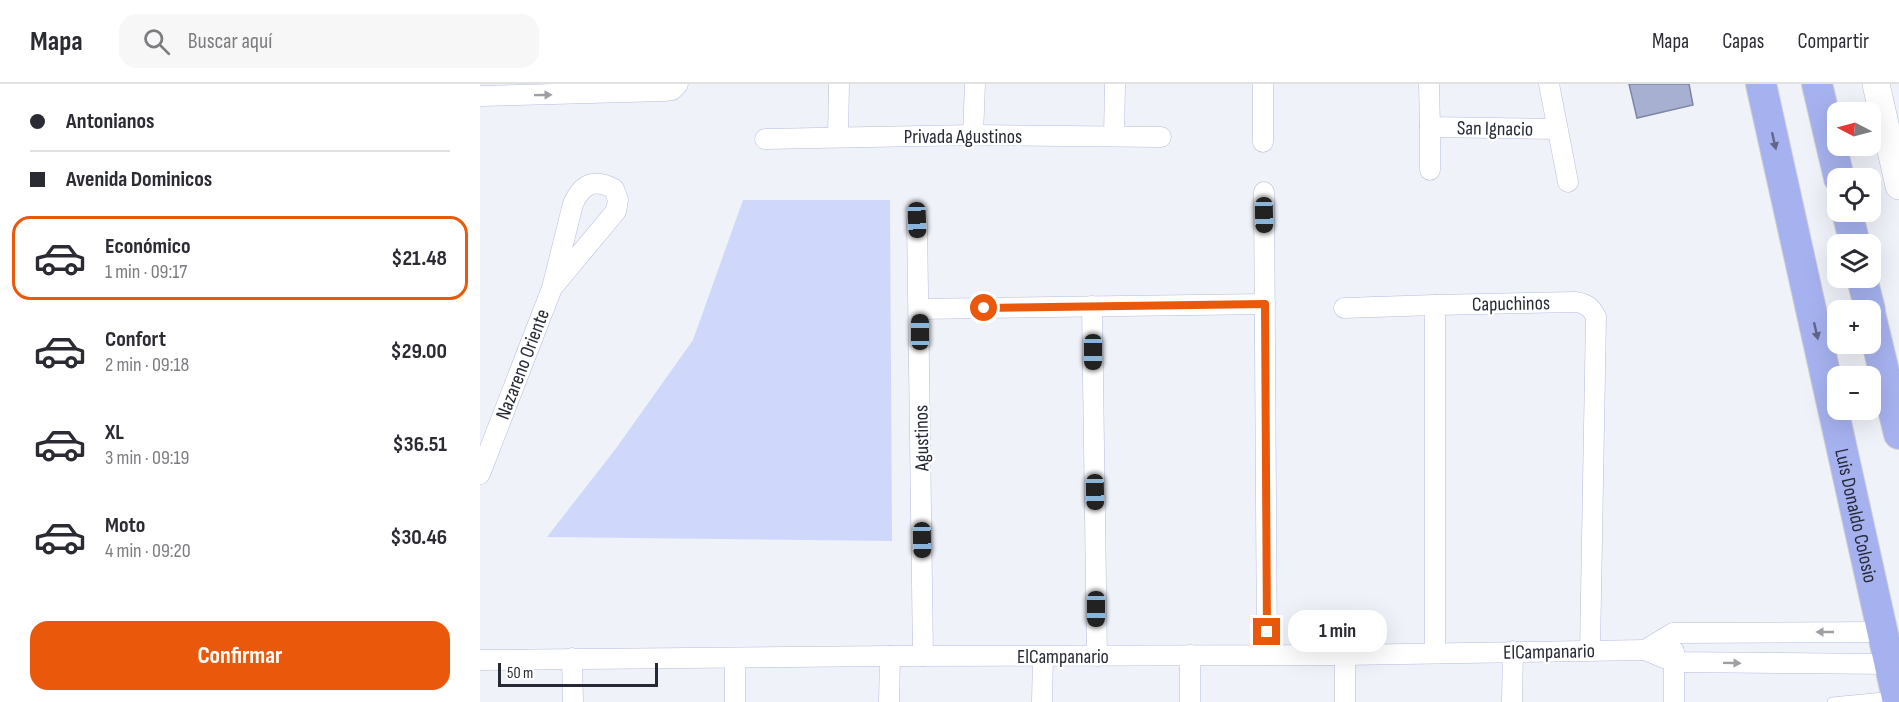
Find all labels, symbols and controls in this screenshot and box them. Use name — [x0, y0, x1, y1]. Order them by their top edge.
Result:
search box — [119, 14, 539, 68]
text: Mapa — [30, 25, 83, 58]
icon: search — [140, 25, 173, 58]
text: Buscar aquí — [188, 28, 272, 55]
text: Mapa — [1652, 29, 1689, 54]
text: Capas — [1722, 29, 1764, 54]
text: Compartir — [1797, 29, 1869, 54]
one-way arrow — [534, 90, 553, 100]
north arrow — [1827, 102, 1881, 156]
map controls — [1827, 102, 1881, 420]
text: Antonianos — [66, 108, 154, 135]
street label: San Ignacio — [1457, 116, 1533, 142]
street label: Privada Agustinos — [904, 125, 1022, 149]
one-way arrow — [1770, 132, 1779, 151]
text: Avenida Dominicos — [66, 166, 212, 193]
button: locate — [1827, 168, 1881, 222]
car — [1255, 197, 1273, 233]
car — [907, 202, 927, 238]
icon: car — [33, 231, 87, 285]
text: Económico — [105, 233, 191, 260]
button: layers — [1827, 234, 1881, 288]
text: $21.48 — [391, 245, 447, 272]
text: 1 min · 09:17 — [105, 260, 187, 284]
street label: Capuchinos — [1472, 291, 1550, 317]
route start — [970, 294, 997, 321]
button: + — [1827, 300, 1881, 354]
street label: Nazareno Oriente — [491, 306, 555, 423]
car — [911, 314, 929, 350]
one-way arrow — [1812, 322, 1822, 341]
icon: car — [33, 324, 87, 378]
text: Confort — [105, 326, 166, 353]
car — [1084, 334, 1102, 370]
text: $29.00 — [391, 338, 447, 365]
text: 2 min · 09:18 — [105, 353, 189, 377]
button: − — [1827, 366, 1881, 420]
street label: Agustinos — [909, 405, 935, 472]
icon: car — [33, 417, 87, 471]
text: XL — [105, 419, 124, 446]
text: $36.51 — [393, 431, 447, 458]
text: 3 min · 09:19 — [105, 446, 189, 470]
street label: Luis Donaldo Colosio — [1829, 446, 1882, 585]
car — [1086, 474, 1104, 510]
icon: car — [33, 510, 87, 564]
text: Moto — [105, 512, 145, 539]
car — [913, 522, 931, 558]
text: $30.46 — [390, 524, 447, 551]
text: 4 min · 09:20 — [105, 539, 191, 563]
car — [1087, 591, 1105, 627]
callout: 1 min — [1288, 611, 1387, 653]
route end — [1253, 618, 1280, 645]
text: 1 min — [1319, 619, 1356, 643]
button: Confirmar — [30, 621, 450, 690]
one-way arrow — [1815, 627, 1834, 637]
street label: ElCampanario — [1503, 639, 1595, 665]
street label: ElCampanario — [1017, 645, 1109, 669]
one-way arrow — [1723, 658, 1742, 668]
scale bar — [498, 660, 658, 688]
text: 50 m — [507, 664, 533, 683]

